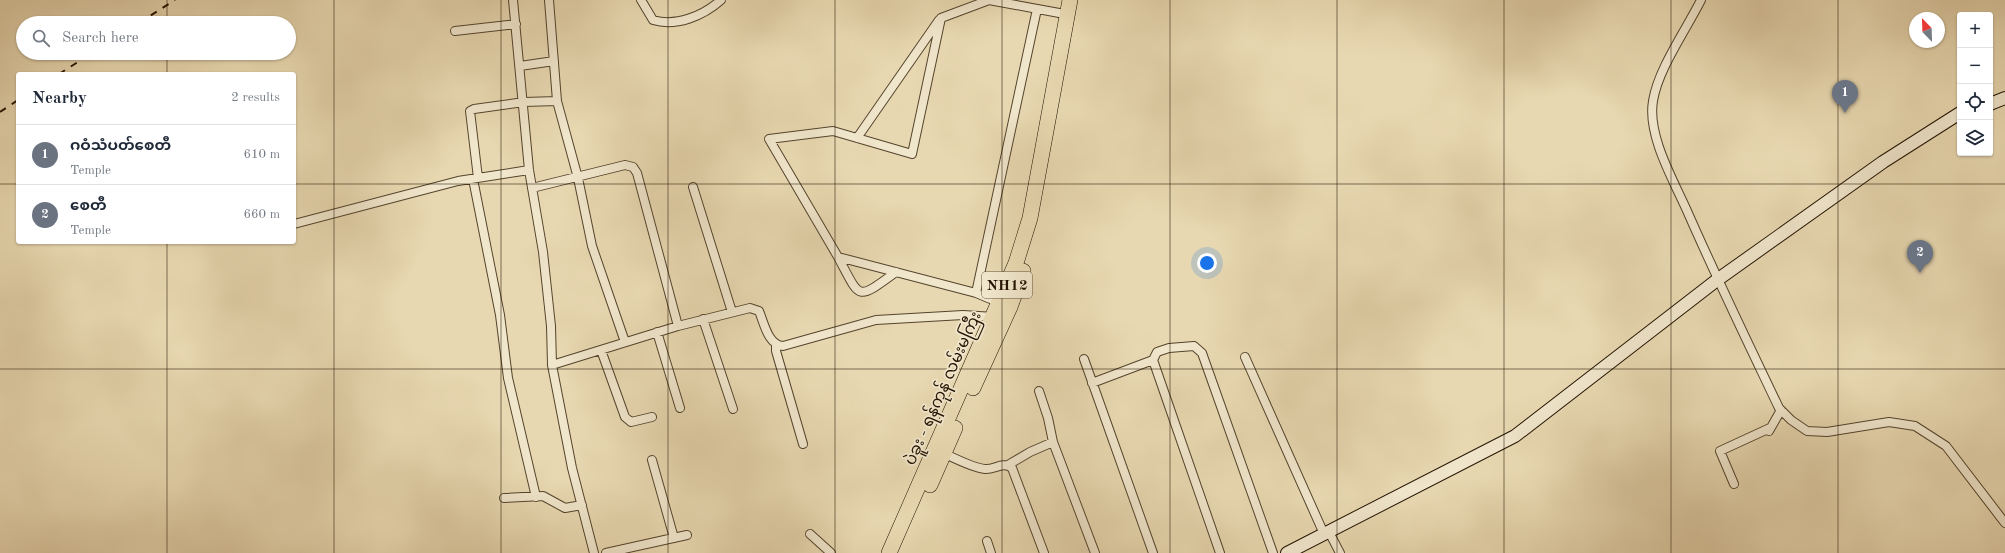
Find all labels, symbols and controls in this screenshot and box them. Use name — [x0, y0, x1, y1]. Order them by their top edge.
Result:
north arrow — [1909, 12, 1945, 48]
map controls — [1957, 12, 1993, 156]
button: + — [1957, 12, 1993, 48]
search box — [16, 16, 296, 60]
icon: search — [30, 27, 52, 49]
text: Search here — [62, 31, 139, 46]
button: − — [1957, 48, 1993, 84]
pin: 1 — [1832, 80, 1858, 113]
button: locate — [1957, 84, 1993, 120]
text: Nearby — [32, 90, 87, 107]
text: 2 results — [231, 91, 280, 104]
button: layers — [1957, 120, 1993, 156]
text: ဂဝံသံပတ်စေတီ — [70, 139, 171, 154]
text: 1 — [41, 148, 49, 161]
text: 610 m — [243, 148, 280, 161]
text: Temple — [70, 164, 111, 177]
text: စေတီ — [70, 199, 107, 214]
text: 2 — [41, 208, 49, 221]
text: 660 m — [243, 208, 280, 221]
text: Temple — [70, 224, 111, 237]
pin: 2 — [1907, 240, 1933, 273]
your location — [1197, 253, 1217, 273]
road number: NH12 — [982, 272, 1032, 298]
street label: ပဲခူး - ရန်ကုန် လမ်းမကြီး — [898, 308, 989, 470]

